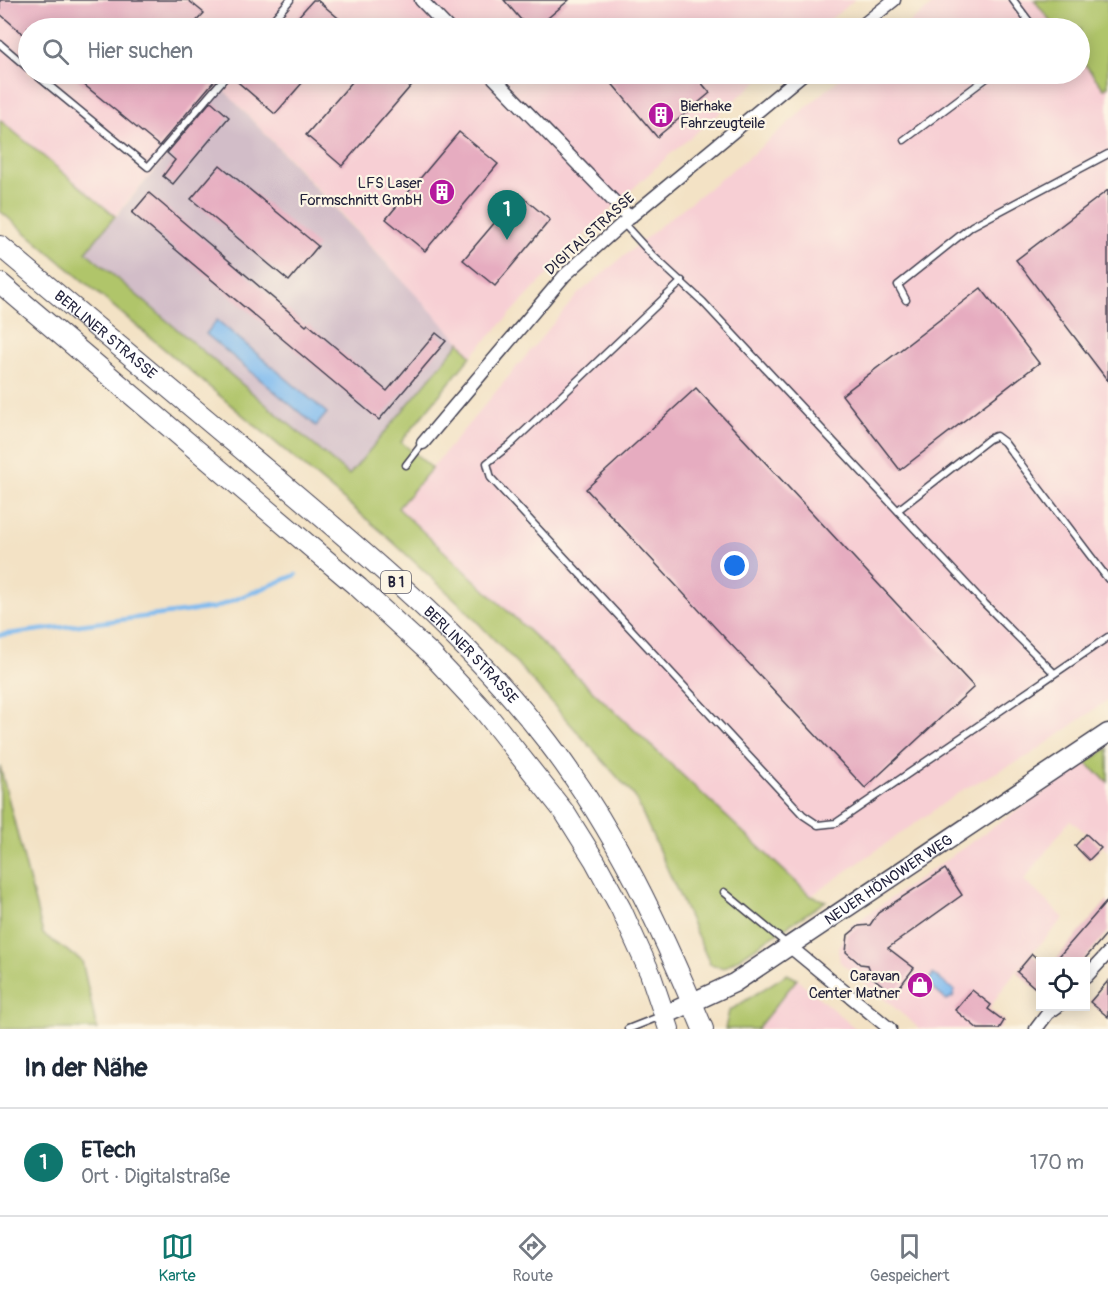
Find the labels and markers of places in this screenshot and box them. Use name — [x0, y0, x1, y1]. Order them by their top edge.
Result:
place label: Bierhake Fahrzeugteile — [680, 97, 765, 133]
building icon: Bierhake Fahrzeugteile — [646, 100, 676, 130]
place label: LFS Laser Formschnitt GmbH — [299, 174, 423, 210]
building icon: LFS Laser Formschnitt GmbH — [427, 177, 457, 207]
pin: 1 — [488, 190, 526, 240]
place label: Caravan Center Matner — [809, 967, 901, 1003]
shop icon: Caravan Center Matner — [905, 970, 935, 1000]

